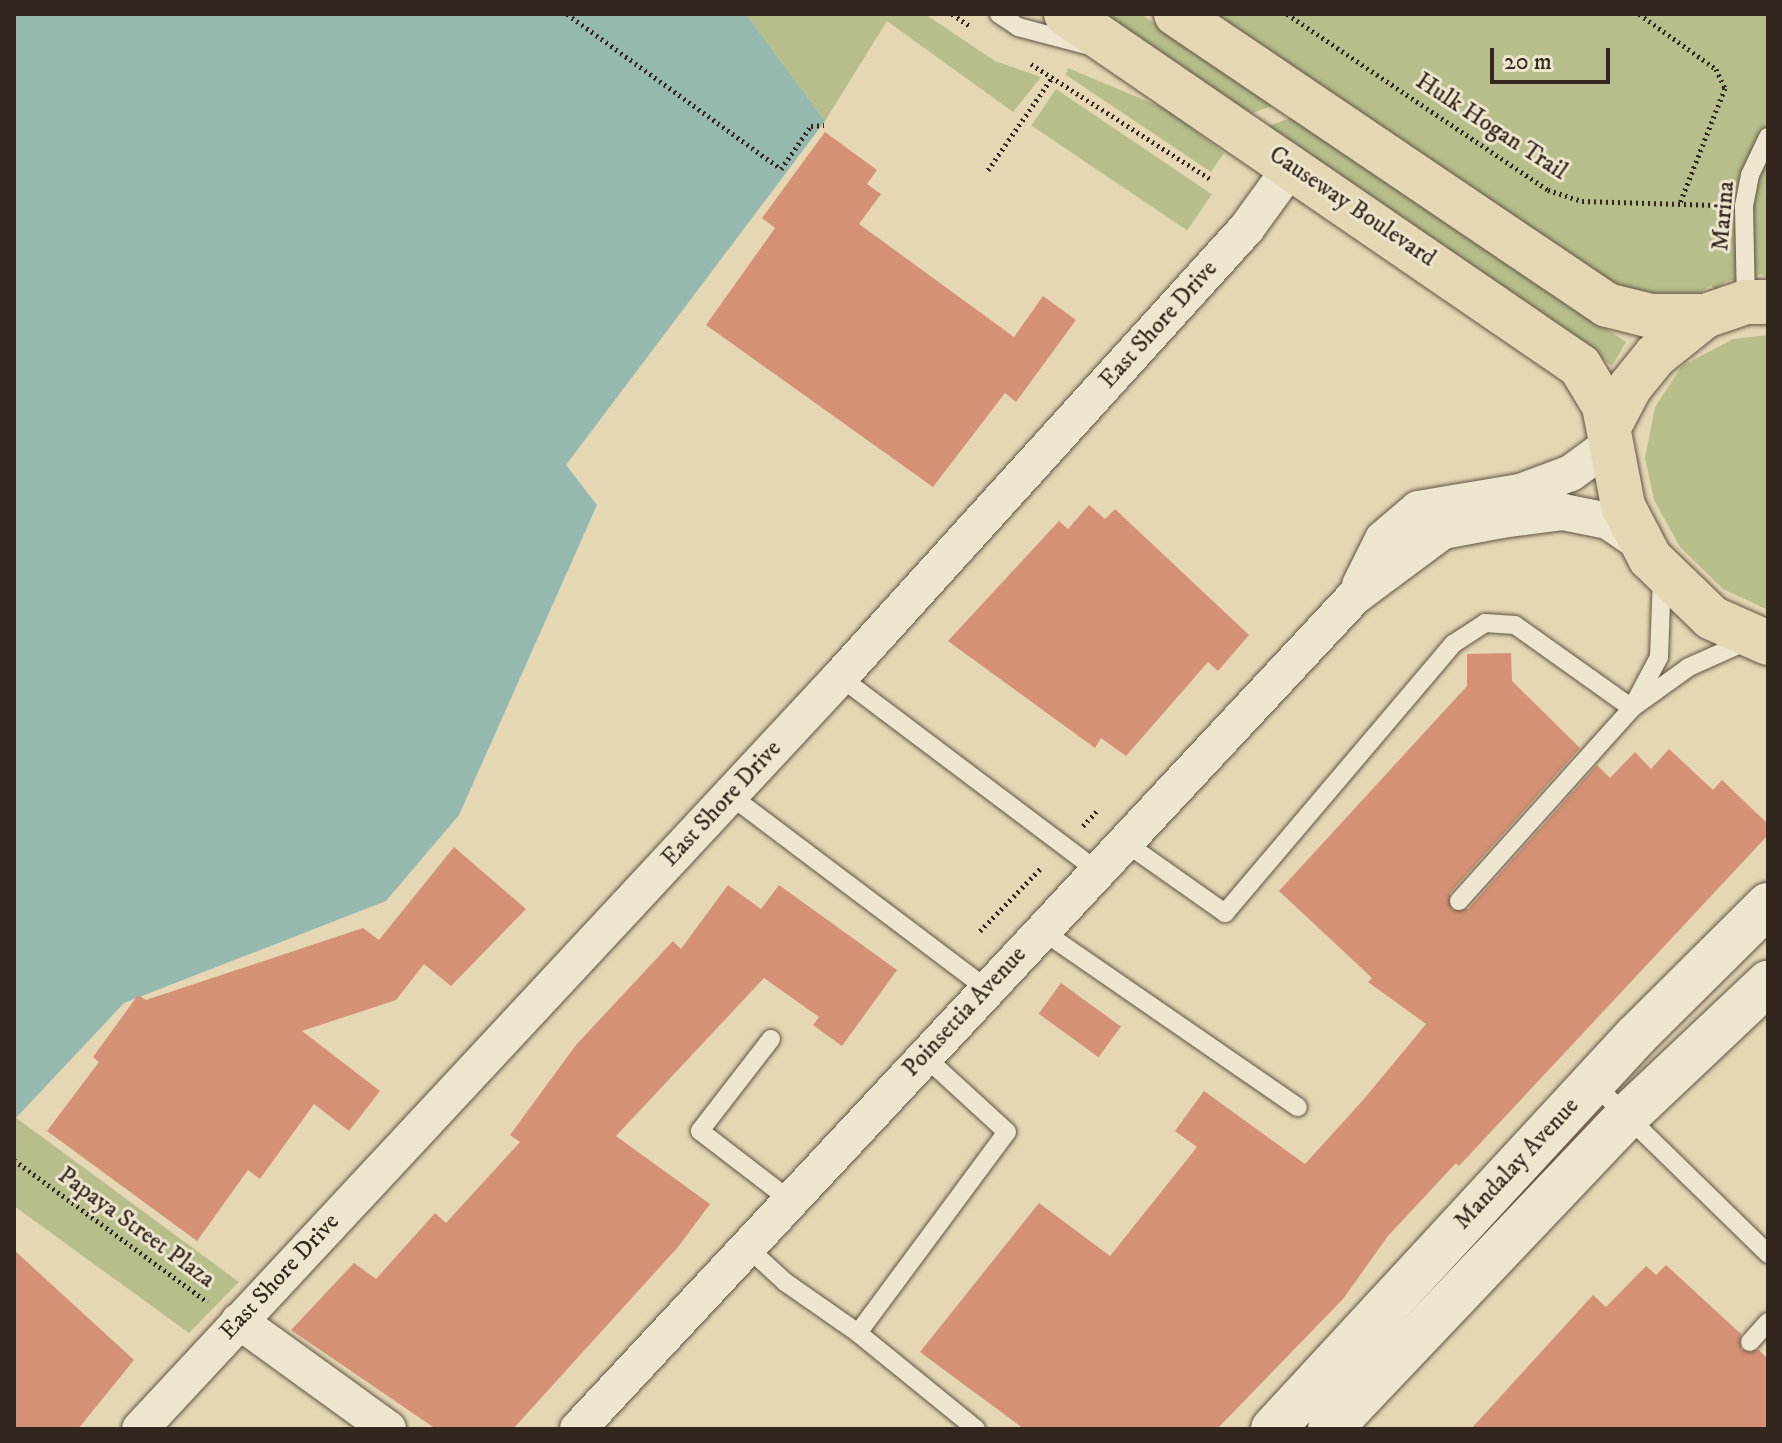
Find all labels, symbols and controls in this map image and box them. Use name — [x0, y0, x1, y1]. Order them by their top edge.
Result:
scale bar — [1494, 32, 1614, 82]
text: 20 m — [1504, 47, 1552, 77]
street label: Hulk Hogan Trail — [1410, 67, 1572, 187]
street label: Causeway Boulevard — [1263, 141, 1441, 273]
street label: Marina — [1707, 180, 1741, 252]
street label: East Shore Drive — [1094, 255, 1224, 395]
street label: East Shore Drive — [656, 735, 788, 873]
street label: Poinsettia Avenue — [897, 941, 1033, 1083]
street label: Mandalay Avenue — [1449, 1092, 1585, 1236]
street label: Papaya Street Plaza — [52, 1161, 220, 1295]
street label: East Shore Drive — [214, 1208, 346, 1346]

